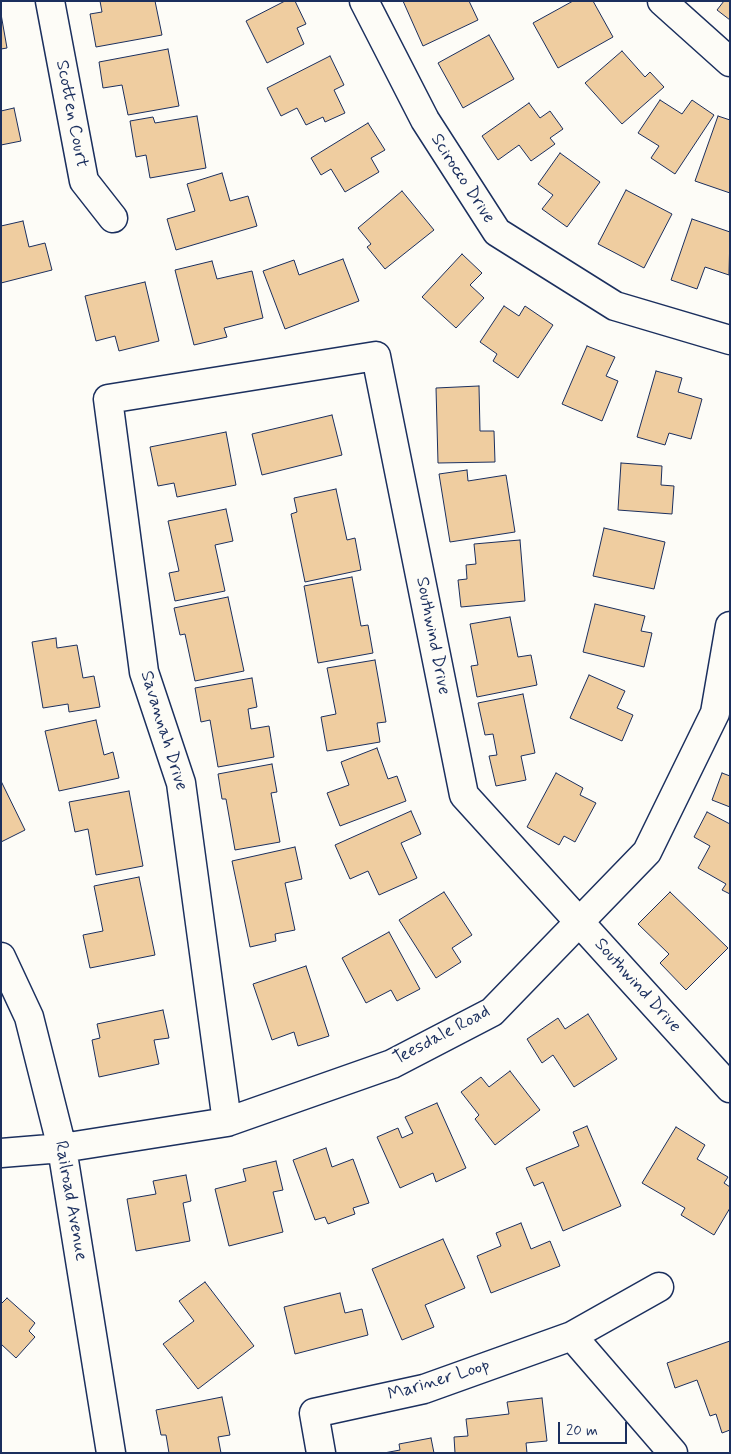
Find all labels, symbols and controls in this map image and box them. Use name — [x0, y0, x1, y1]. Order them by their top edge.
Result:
street label: Scotten Court — [50, 58, 92, 170]
street label: Scirocco Drive — [425, 130, 499, 228]
street label: Southwind Drive — [410, 575, 454, 697]
street label: Savannah Drive — [135, 669, 191, 793]
street label: Southwind Drive — [589, 934, 685, 1038]
street label: Teesdale Road — [390, 1001, 494, 1071]
street label: Railroad Avenue — [49, 1139, 91, 1263]
street label: Mariner Loop — [386, 1355, 492, 1407]
scale bar — [561, 1412, 630, 1444]
text: 20 m — [566, 1421, 598, 1441]

